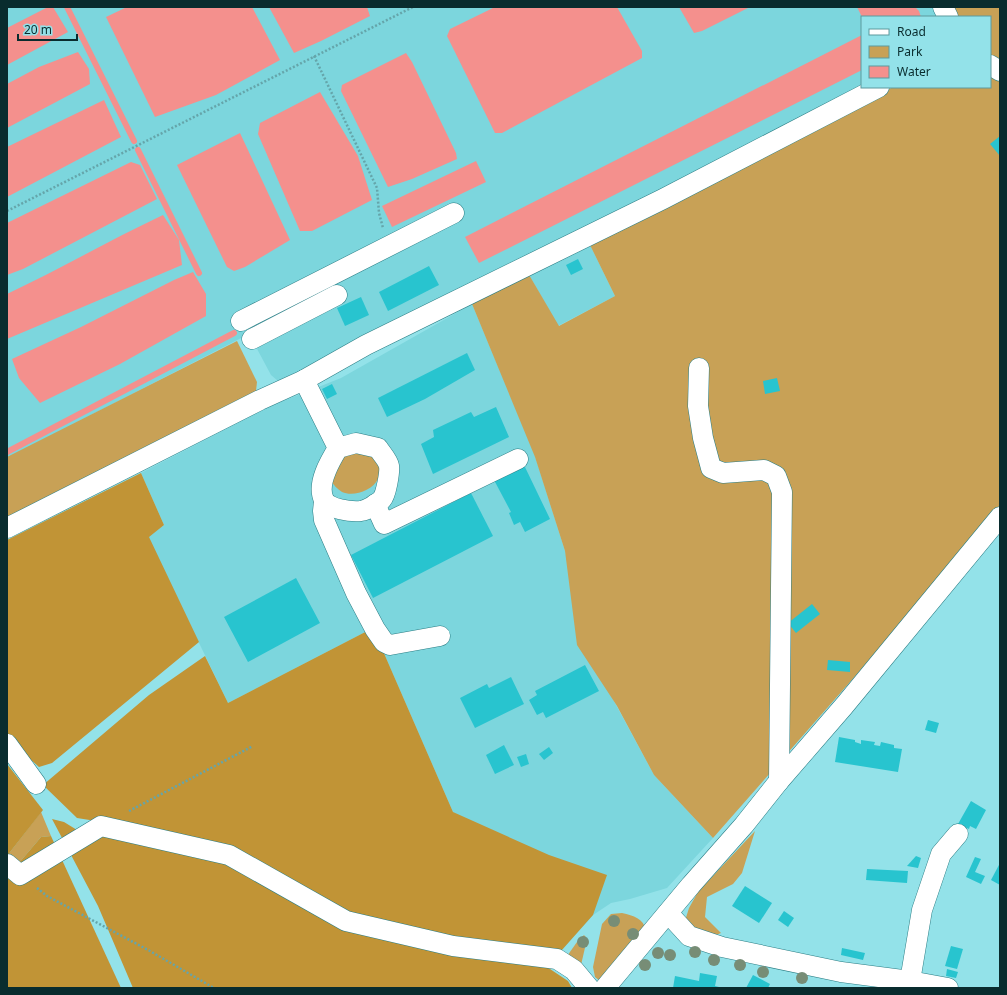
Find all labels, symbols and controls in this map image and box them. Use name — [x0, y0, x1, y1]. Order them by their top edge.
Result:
scale bar — [18, 16, 77, 42]
legend — [861, 16, 991, 88]
text: 20 m — [24, 21, 52, 38]
text: Road — [897, 23, 926, 40]
text: Park — [897, 43, 923, 60]
text: Water — [897, 63, 931, 80]

